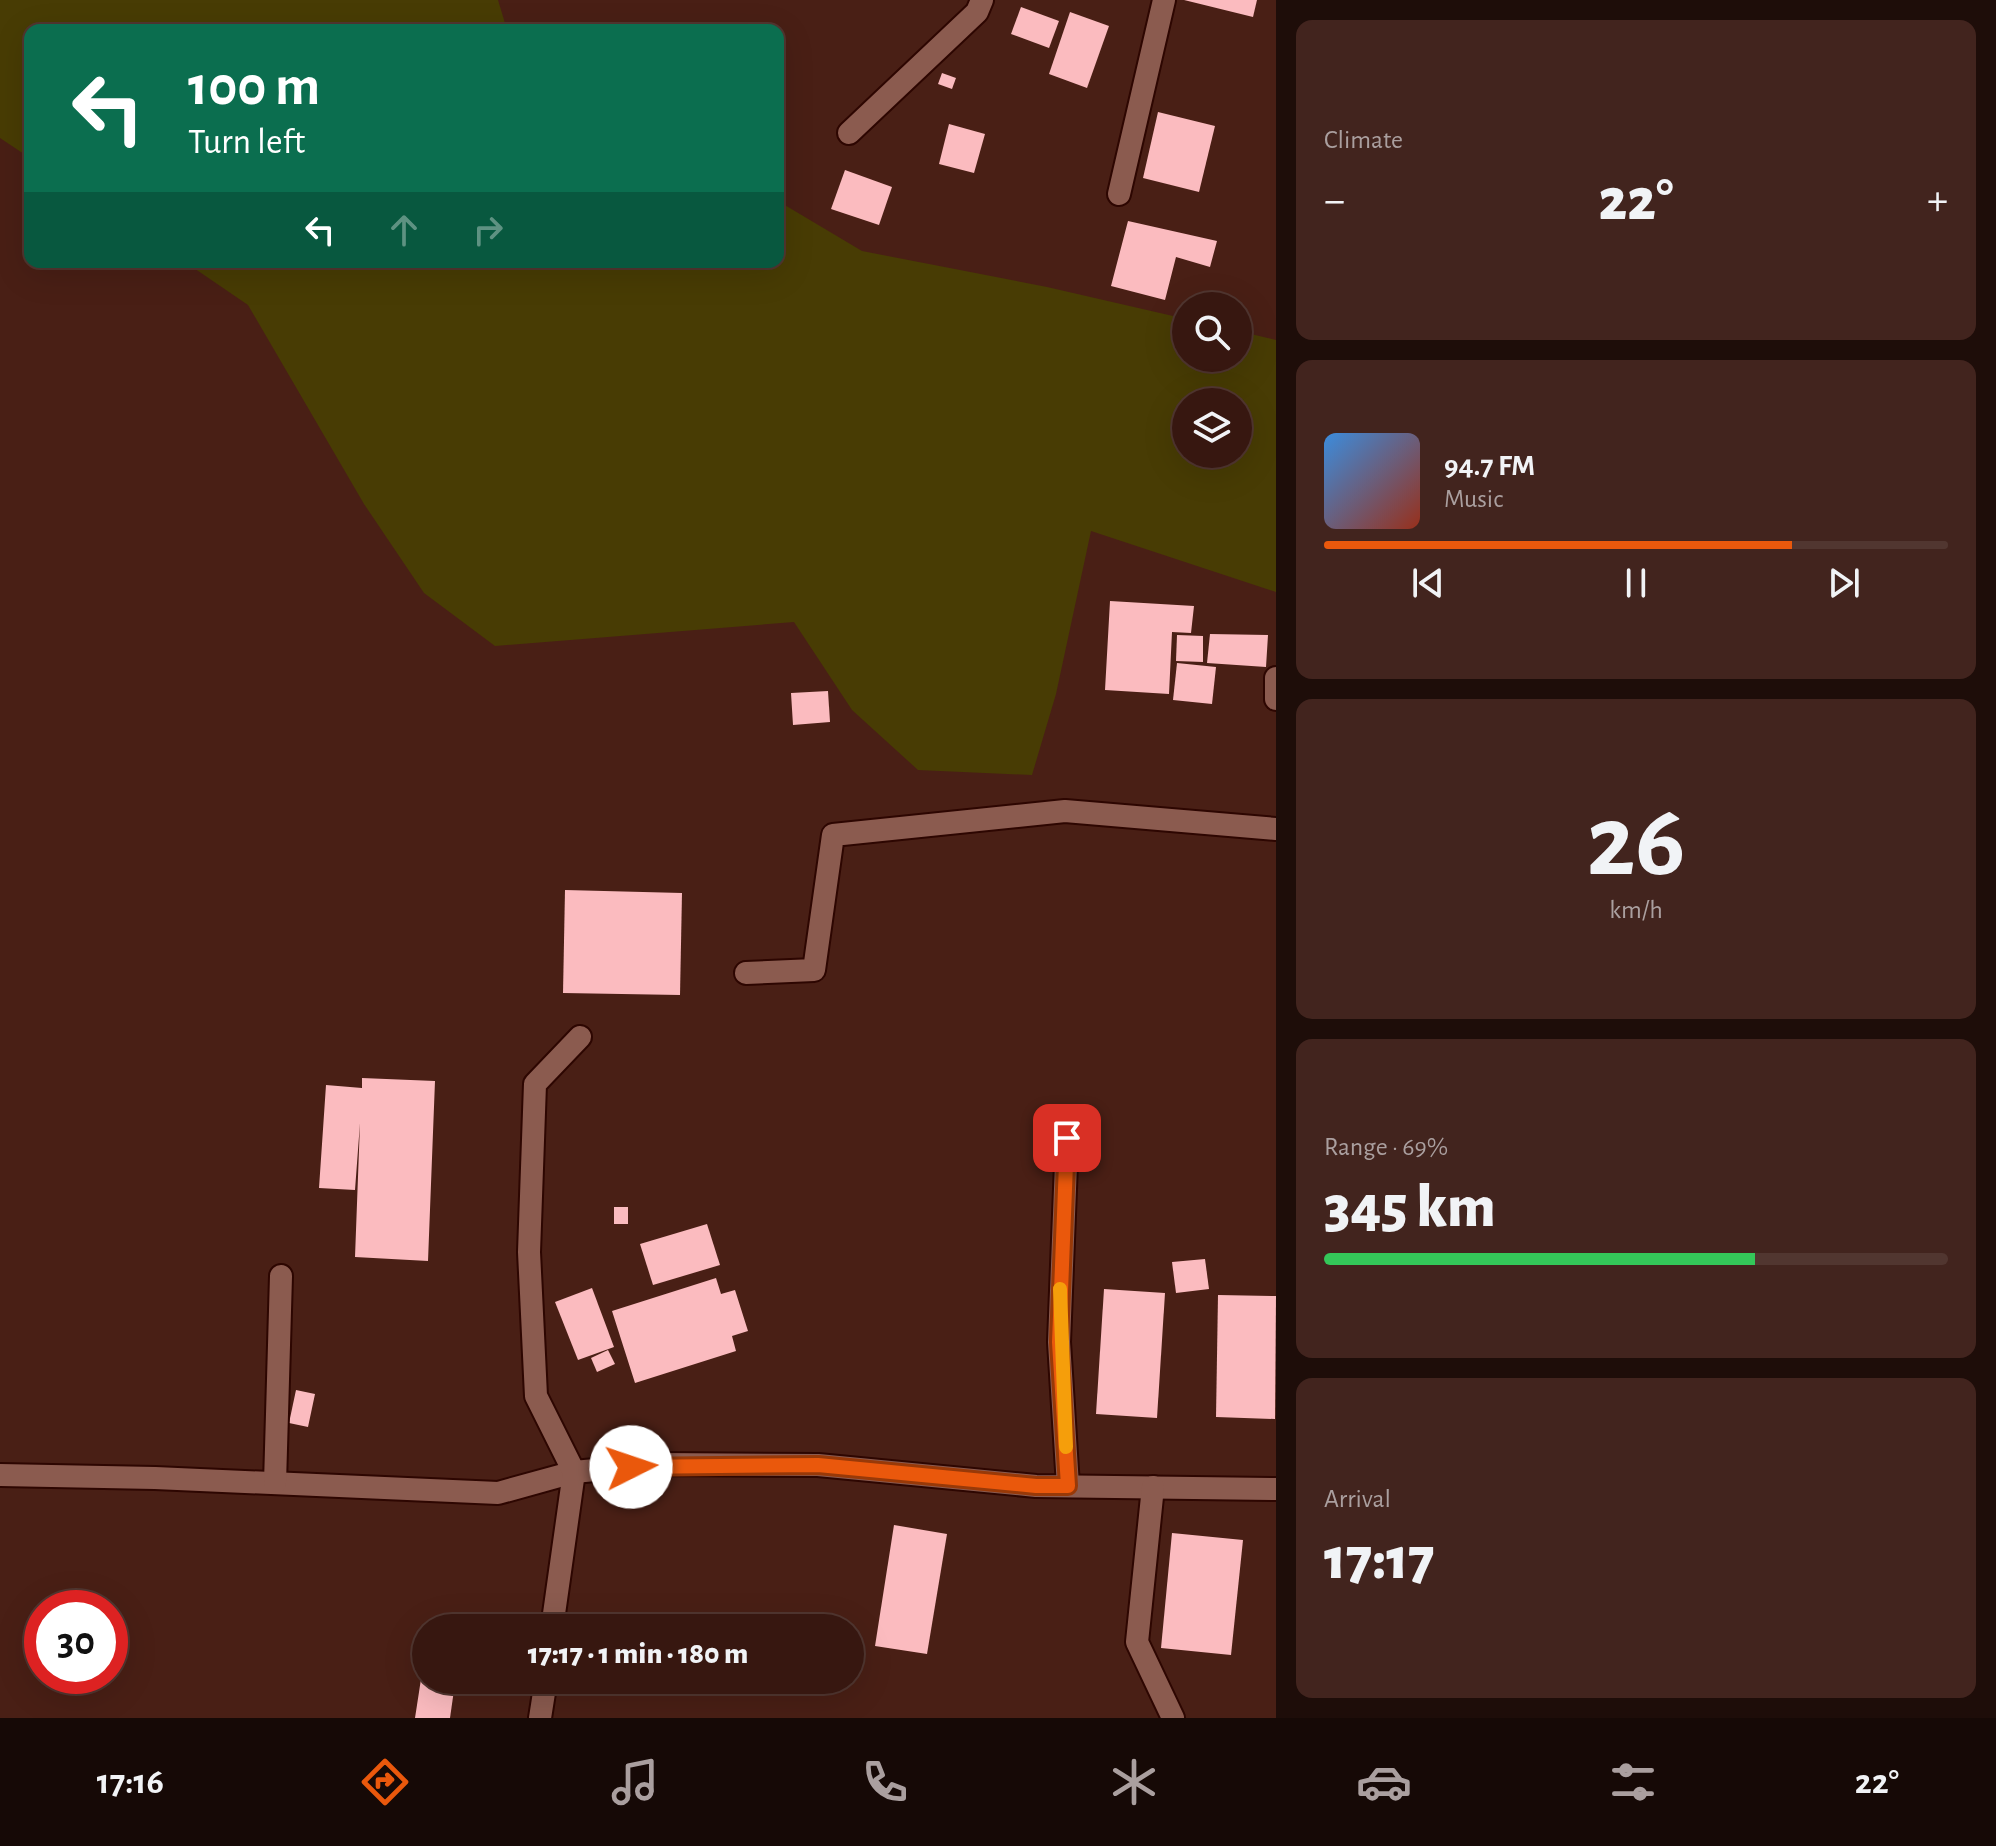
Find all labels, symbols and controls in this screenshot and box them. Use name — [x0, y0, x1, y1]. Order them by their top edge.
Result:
icon: left — [56, 56, 160, 160]
text: 100 m — [188, 59, 320, 115]
text: Turn left — [188, 124, 305, 160]
text: Climate — [1324, 127, 1403, 153]
text: 22° — [1599, 171, 1674, 231]
text: − — [1324, 179, 1345, 223]
text: + — [1927, 179, 1948, 223]
icon: left — [298, 208, 342, 252]
icon: ahead — [382, 208, 426, 252]
icon: right — [466, 208, 510, 252]
map controls — [1172, 292, 1252, 468]
button: search — [1172, 292, 1252, 372]
button: layers — [1172, 388, 1252, 468]
text: 94.7 FM — [1444, 451, 1535, 481]
text: Music — [1444, 486, 1503, 512]
icon: previous — [1406, 561, 1450, 605]
icon: pause — [1614, 561, 1658, 605]
icon: next — [1822, 561, 1866, 605]
text: 26 — [1586, 791, 1686, 895]
text: km/h — [1609, 897, 1663, 923]
pin — [1033, 1104, 1101, 1172]
icon: arrive — [1045, 1116, 1089, 1160]
text: Range · 69% — [1324, 1134, 1448, 1160]
text: 345 km — [1324, 1178, 1496, 1238]
position arrow — [589, 1425, 673, 1509]
text: Arrival — [1324, 1486, 1391, 1512]
text: 17:17 — [1324, 1530, 1435, 1590]
speed limit sign: 30 — [24, 1590, 128, 1694]
text: 17:17 · 1 min · 180 m — [528, 1639, 748, 1669]
icon: directions — [357, 1754, 413, 1810]
icon: music — [607, 1754, 663, 1810]
icon: phone — [857, 1754, 913, 1810]
icon: climate — [1106, 1754, 1162, 1810]
icon: car — [1356, 1754, 1412, 1810]
icon: filters — [1605, 1754, 1661, 1810]
text: 17:16 — [97, 1764, 164, 1800]
text: 22° — [1855, 1764, 1899, 1800]

